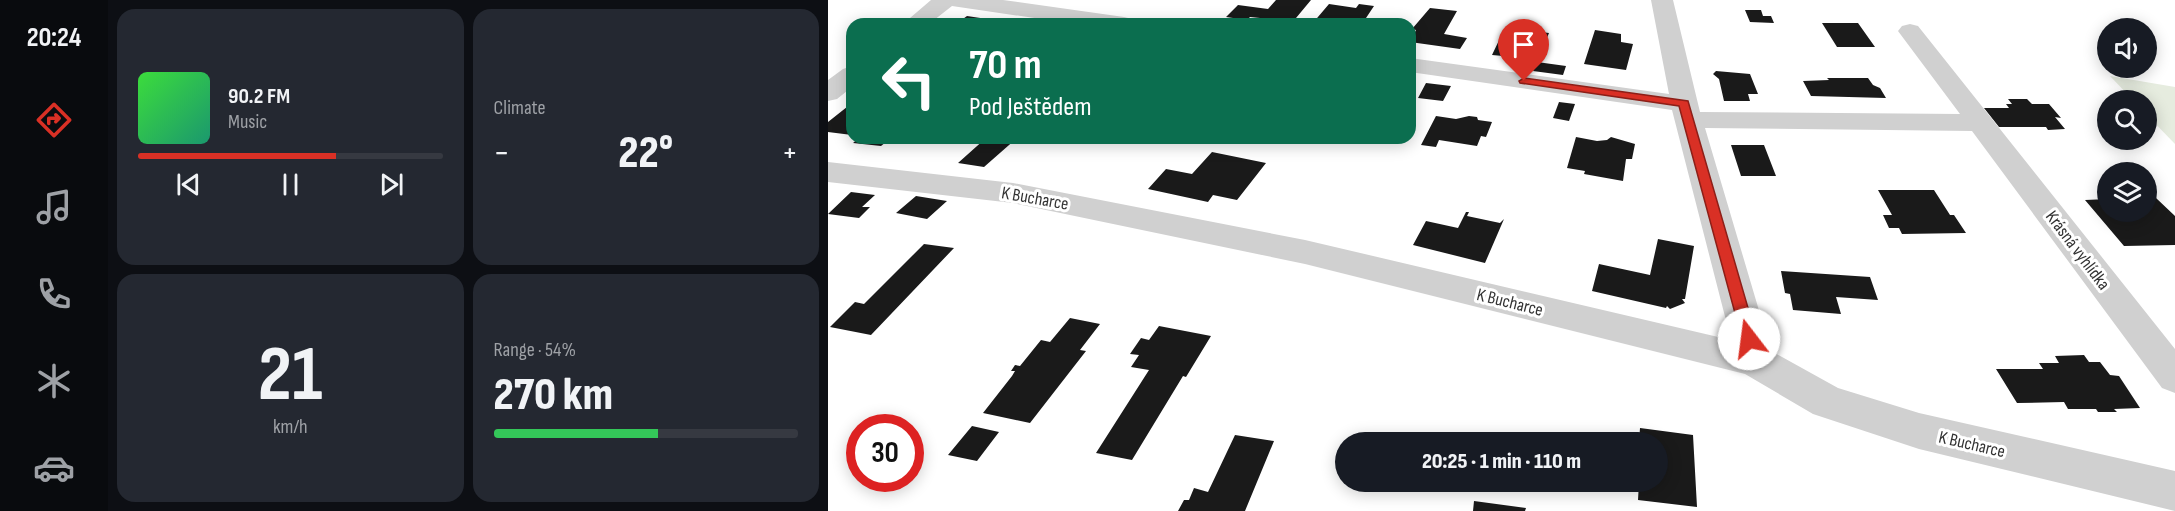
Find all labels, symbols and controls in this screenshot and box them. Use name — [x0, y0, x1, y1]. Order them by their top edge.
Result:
map controls — [2097, 18, 2157, 222]
button: sound — [2097, 18, 2157, 78]
pin — [1498, 19, 1549, 81]
text: 20:24 — [27, 22, 81, 54]
icon: arrive — [1507, 28, 1540, 61]
text: 70 m — [969, 40, 1042, 91]
icon: left — [870, 42, 948, 120]
text: 90.2 FM — [228, 83, 290, 110]
button: search — [2097, 90, 2157, 150]
text: Pod Ještědem — [969, 91, 1092, 123]
text: Climate — [494, 96, 546, 120]
icon: directions — [33, 99, 75, 141]
text: Music — [228, 110, 267, 134]
text: 22° — [618, 126, 673, 181]
text: − — [494, 133, 510, 173]
text: + — [782, 133, 798, 173]
button: layers — [2097, 162, 2157, 222]
icon: previous — [172, 168, 205, 201]
icon: pause — [274, 168, 307, 201]
icon: next — [375, 168, 408, 201]
street label: K Bucharce — [1000, 182, 1070, 215]
icon: music — [33, 186, 75, 228]
street label: Krásná vyhlídka — [2041, 207, 2114, 294]
icon: phone — [33, 273, 75, 315]
street label: K Bucharce — [1475, 284, 1545, 321]
position arrow — [1717, 307, 1781, 371]
text: 21 — [258, 329, 323, 422]
text: Range · 54% — [494, 338, 576, 362]
icon: climate — [33, 360, 75, 402]
text: 270 km — [494, 368, 613, 423]
speed limit sign: 30 — [846, 414, 924, 492]
text: km/h — [273, 415, 308, 439]
street label: K Bucharce — [1937, 427, 2007, 462]
icon: car — [33, 447, 75, 489]
text: 20:25 · 1 min · 110 m — [1422, 448, 1581, 475]

